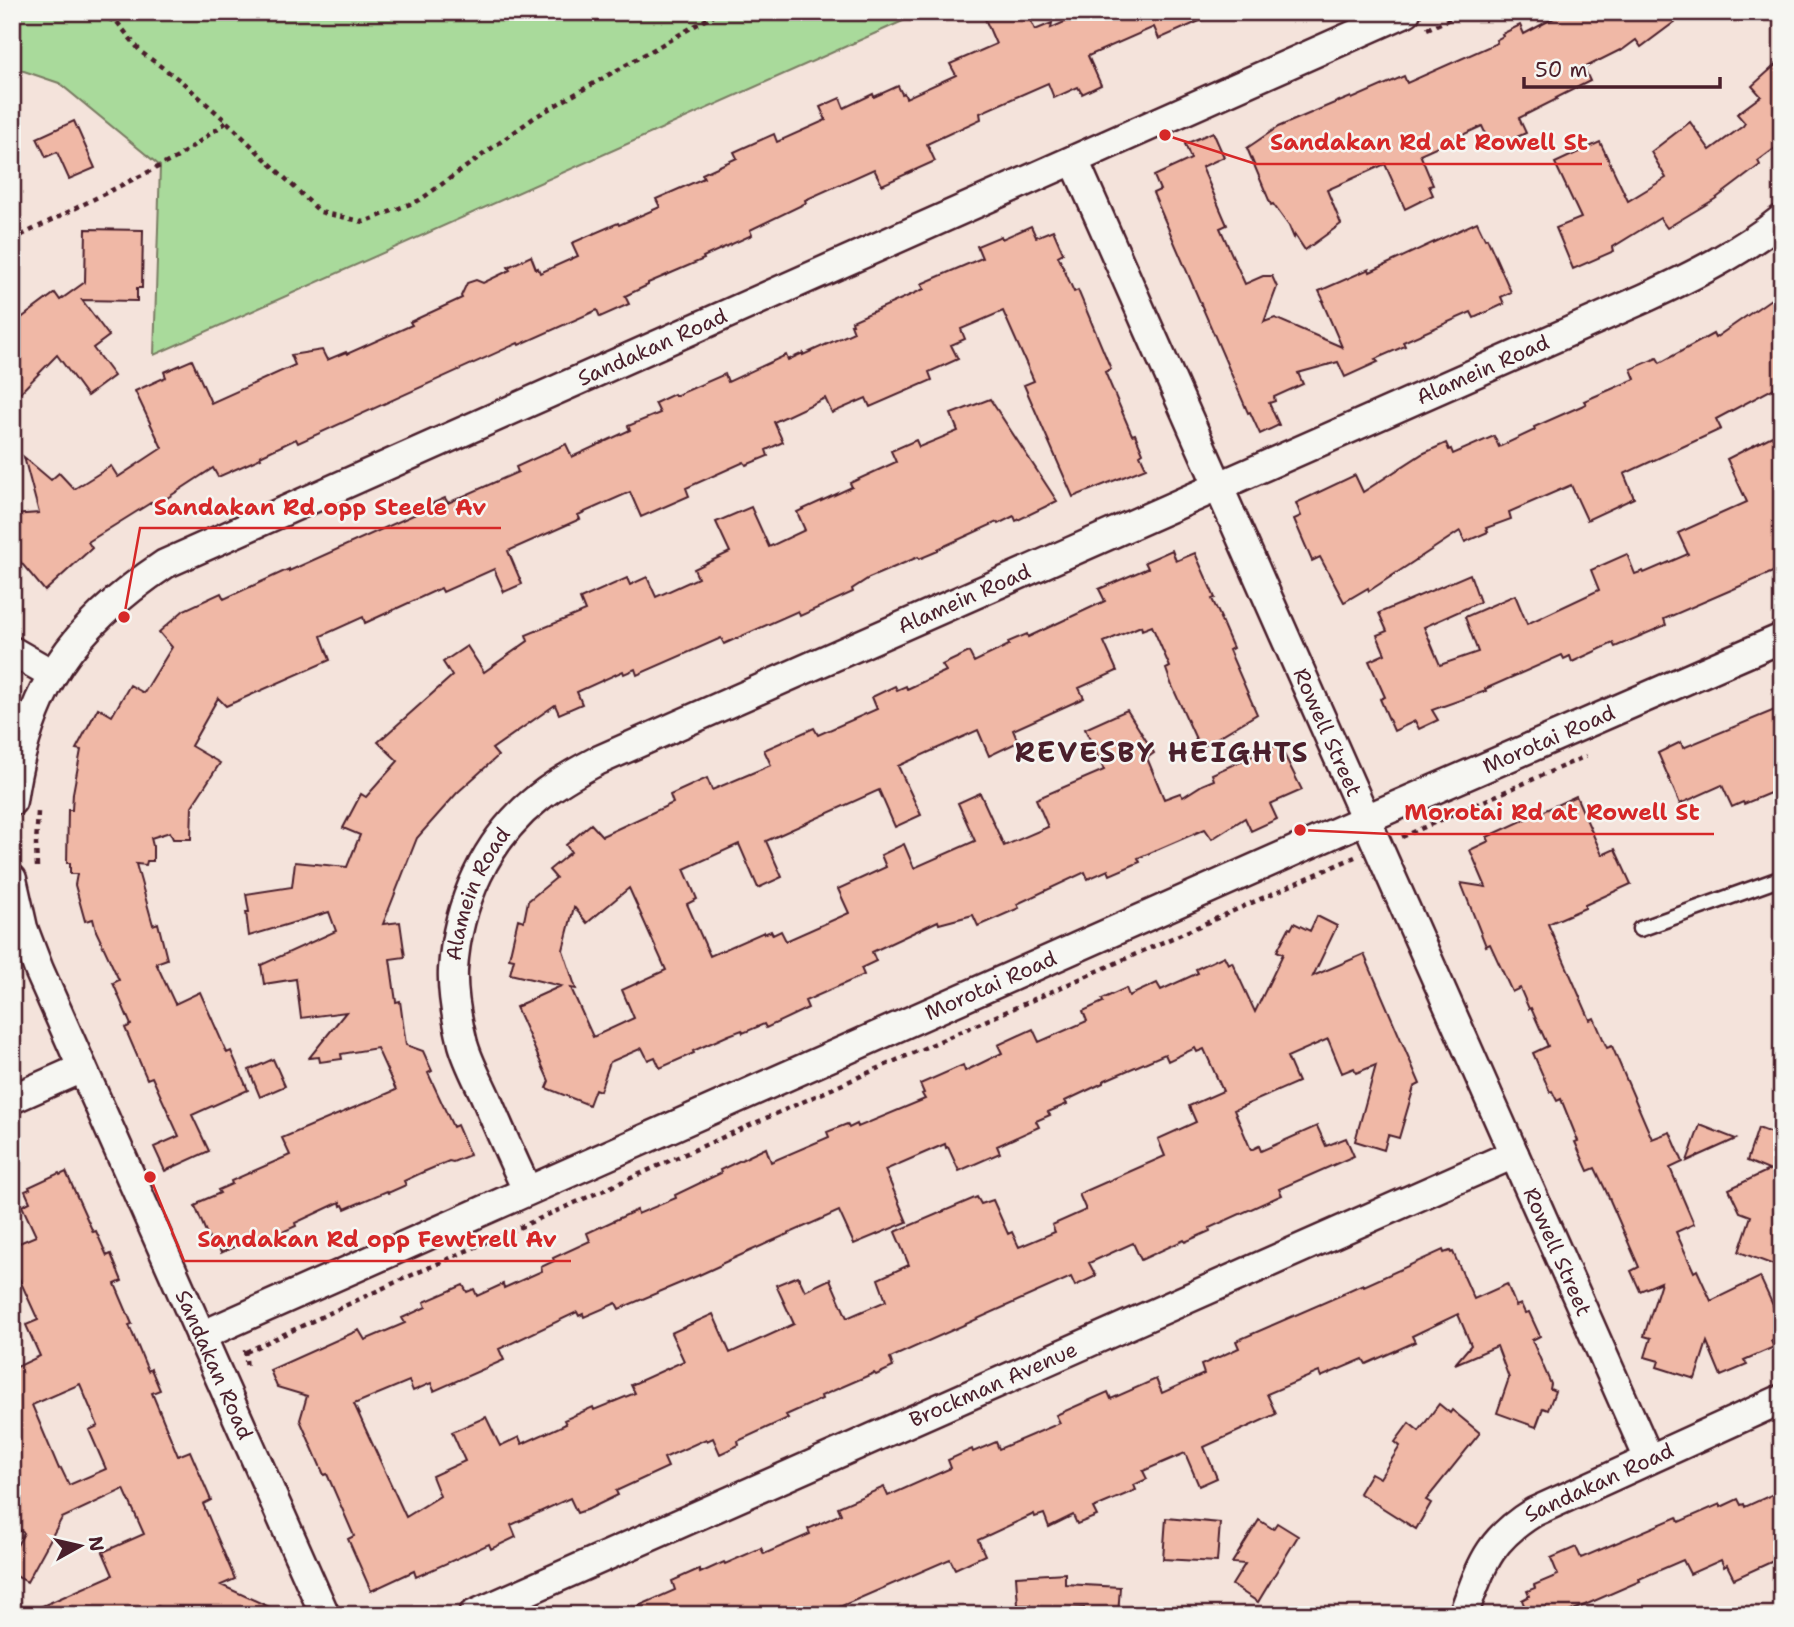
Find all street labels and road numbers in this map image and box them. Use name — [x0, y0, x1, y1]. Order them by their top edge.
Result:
street label: Sandakan Road — [573, 302, 732, 393]
street label: Alamein Road — [1412, 328, 1554, 411]
street label: Alamein Road — [893, 557, 1035, 640]
street label: Rowell Street — [1287, 664, 1368, 801]
street label: Morotai Road — [1478, 698, 1619, 781]
street label: Alamein Road — [440, 821, 517, 962]
street label: Morotai Road — [920, 944, 1061, 1027]
street label: Rowell Street — [1517, 1183, 1598, 1320]
street label: Sandakan Road — [169, 1286, 259, 1444]
street label: Brockman Avenue — [905, 1335, 1082, 1434]
street label: Sandakan Road — [1519, 1436, 1678, 1529]

